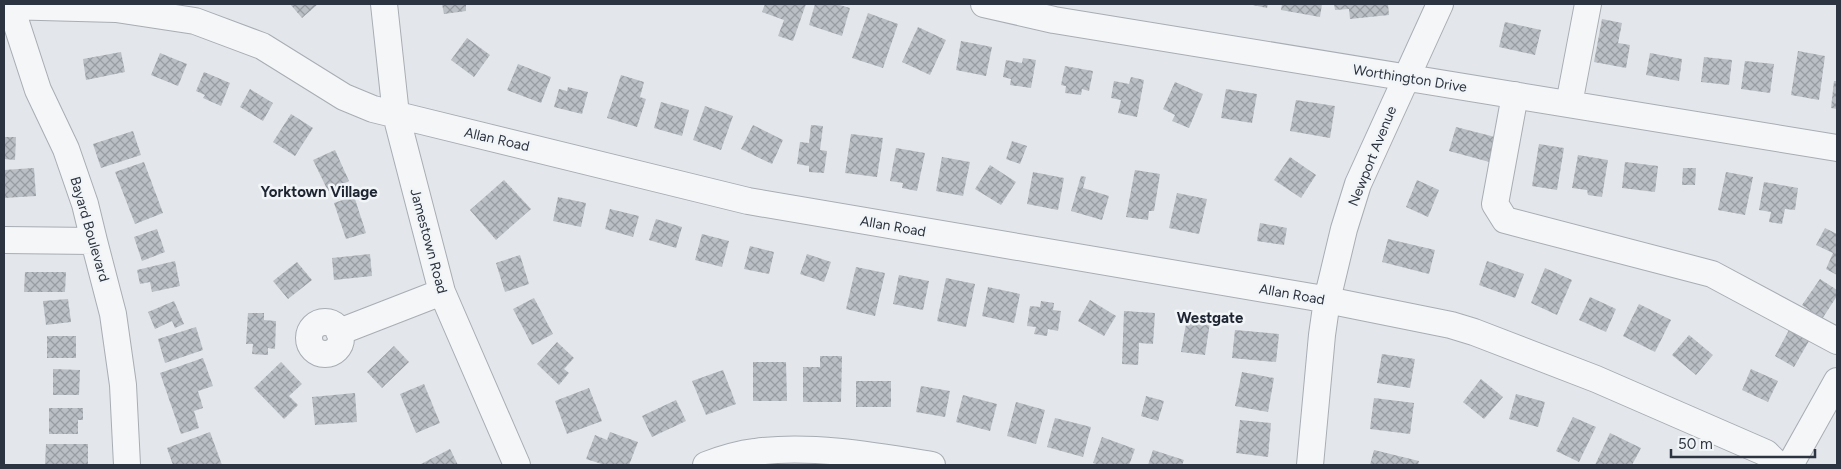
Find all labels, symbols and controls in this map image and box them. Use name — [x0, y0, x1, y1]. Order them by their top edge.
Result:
street label: Worthington Drive — [1352, 61, 1468, 96]
street label: Newport Avenue — [1345, 103, 1400, 209]
street label: Allan Road — [463, 124, 531, 155]
street label: Bayard Boulevard — [66, 175, 113, 284]
district label: Yorktown Village — [260, 183, 378, 201]
street label: Jamestown Road — [406, 187, 451, 296]
street label: Allan Road — [859, 212, 927, 241]
street label: Allan Road — [1258, 280, 1326, 309]
district label: Westgate — [1177, 309, 1244, 327]
scale bar — [1671, 426, 1815, 458]
text: 50 m — [1678, 435, 1713, 453]

